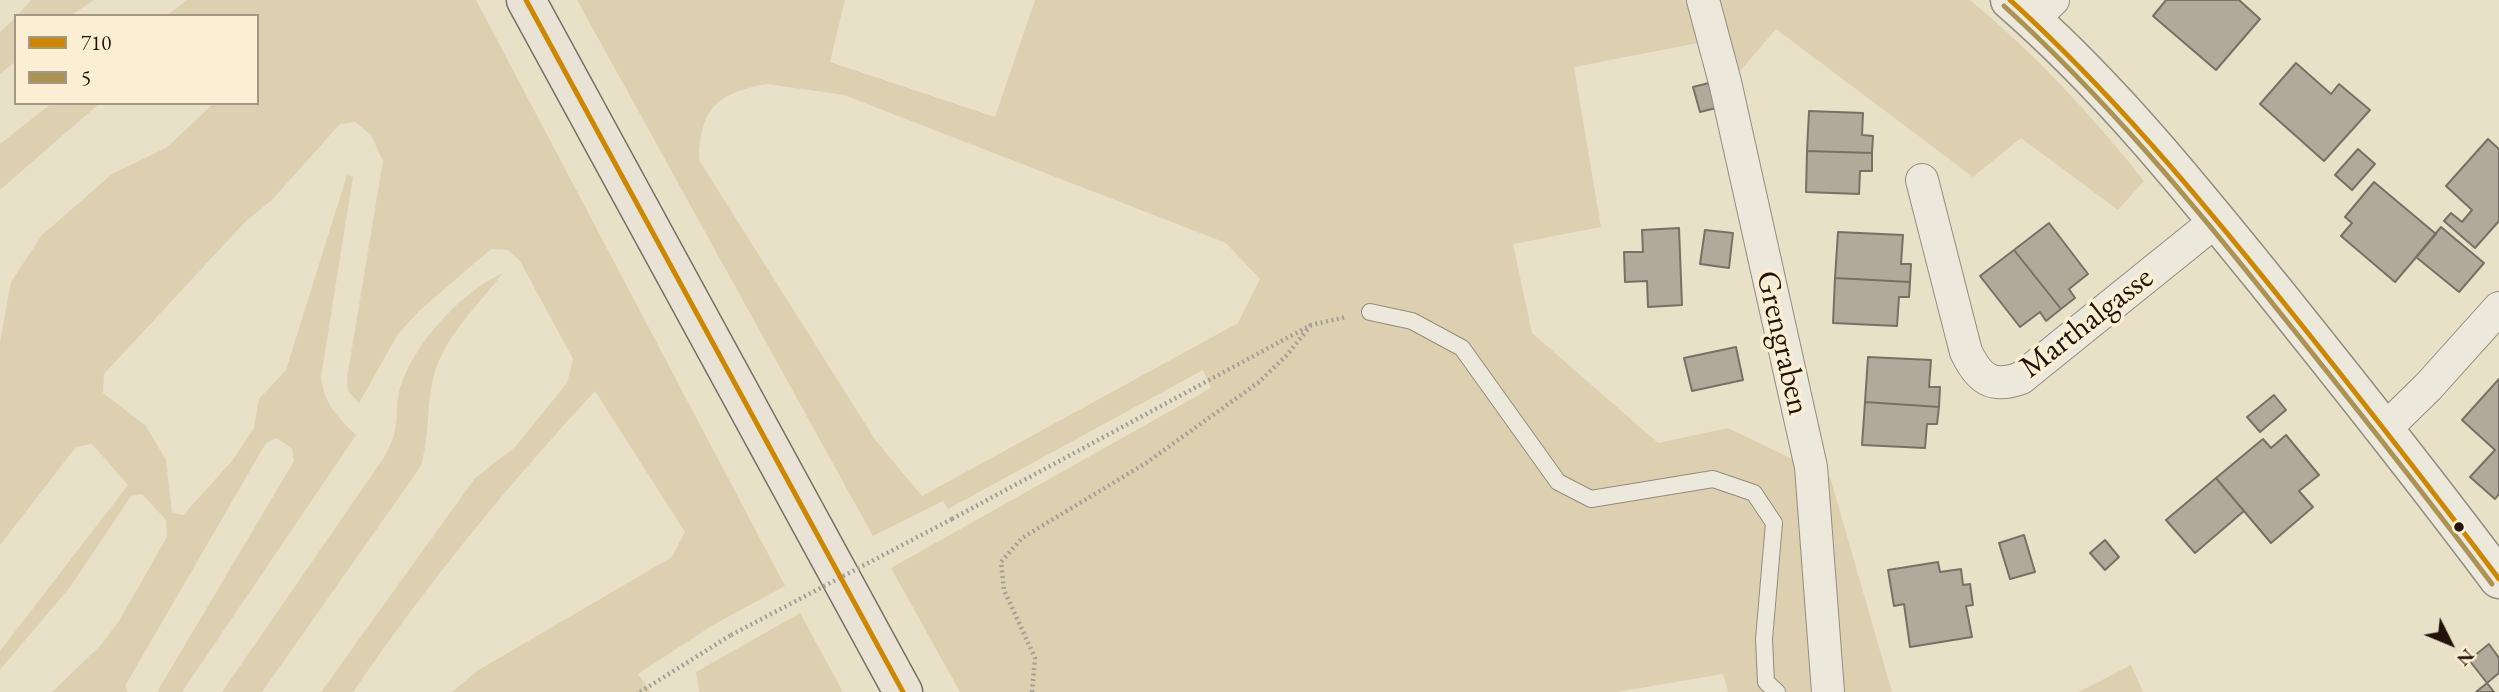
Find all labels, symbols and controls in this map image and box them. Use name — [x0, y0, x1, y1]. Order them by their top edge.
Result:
legend — [14, 14, 259, 105]
text: 710 — [81, 29, 111, 56]
text: 5 — [81, 64, 91, 91]
street label: Marthalgasse — [2013, 259, 2161, 387]
street label: Grengraben — [1747, 267, 1817, 419]
unlabelled marker — [2452, 520, 2466, 534]
north arrow — [2415, 608, 2485, 678]
text: N — [2451, 644, 2480, 672]

